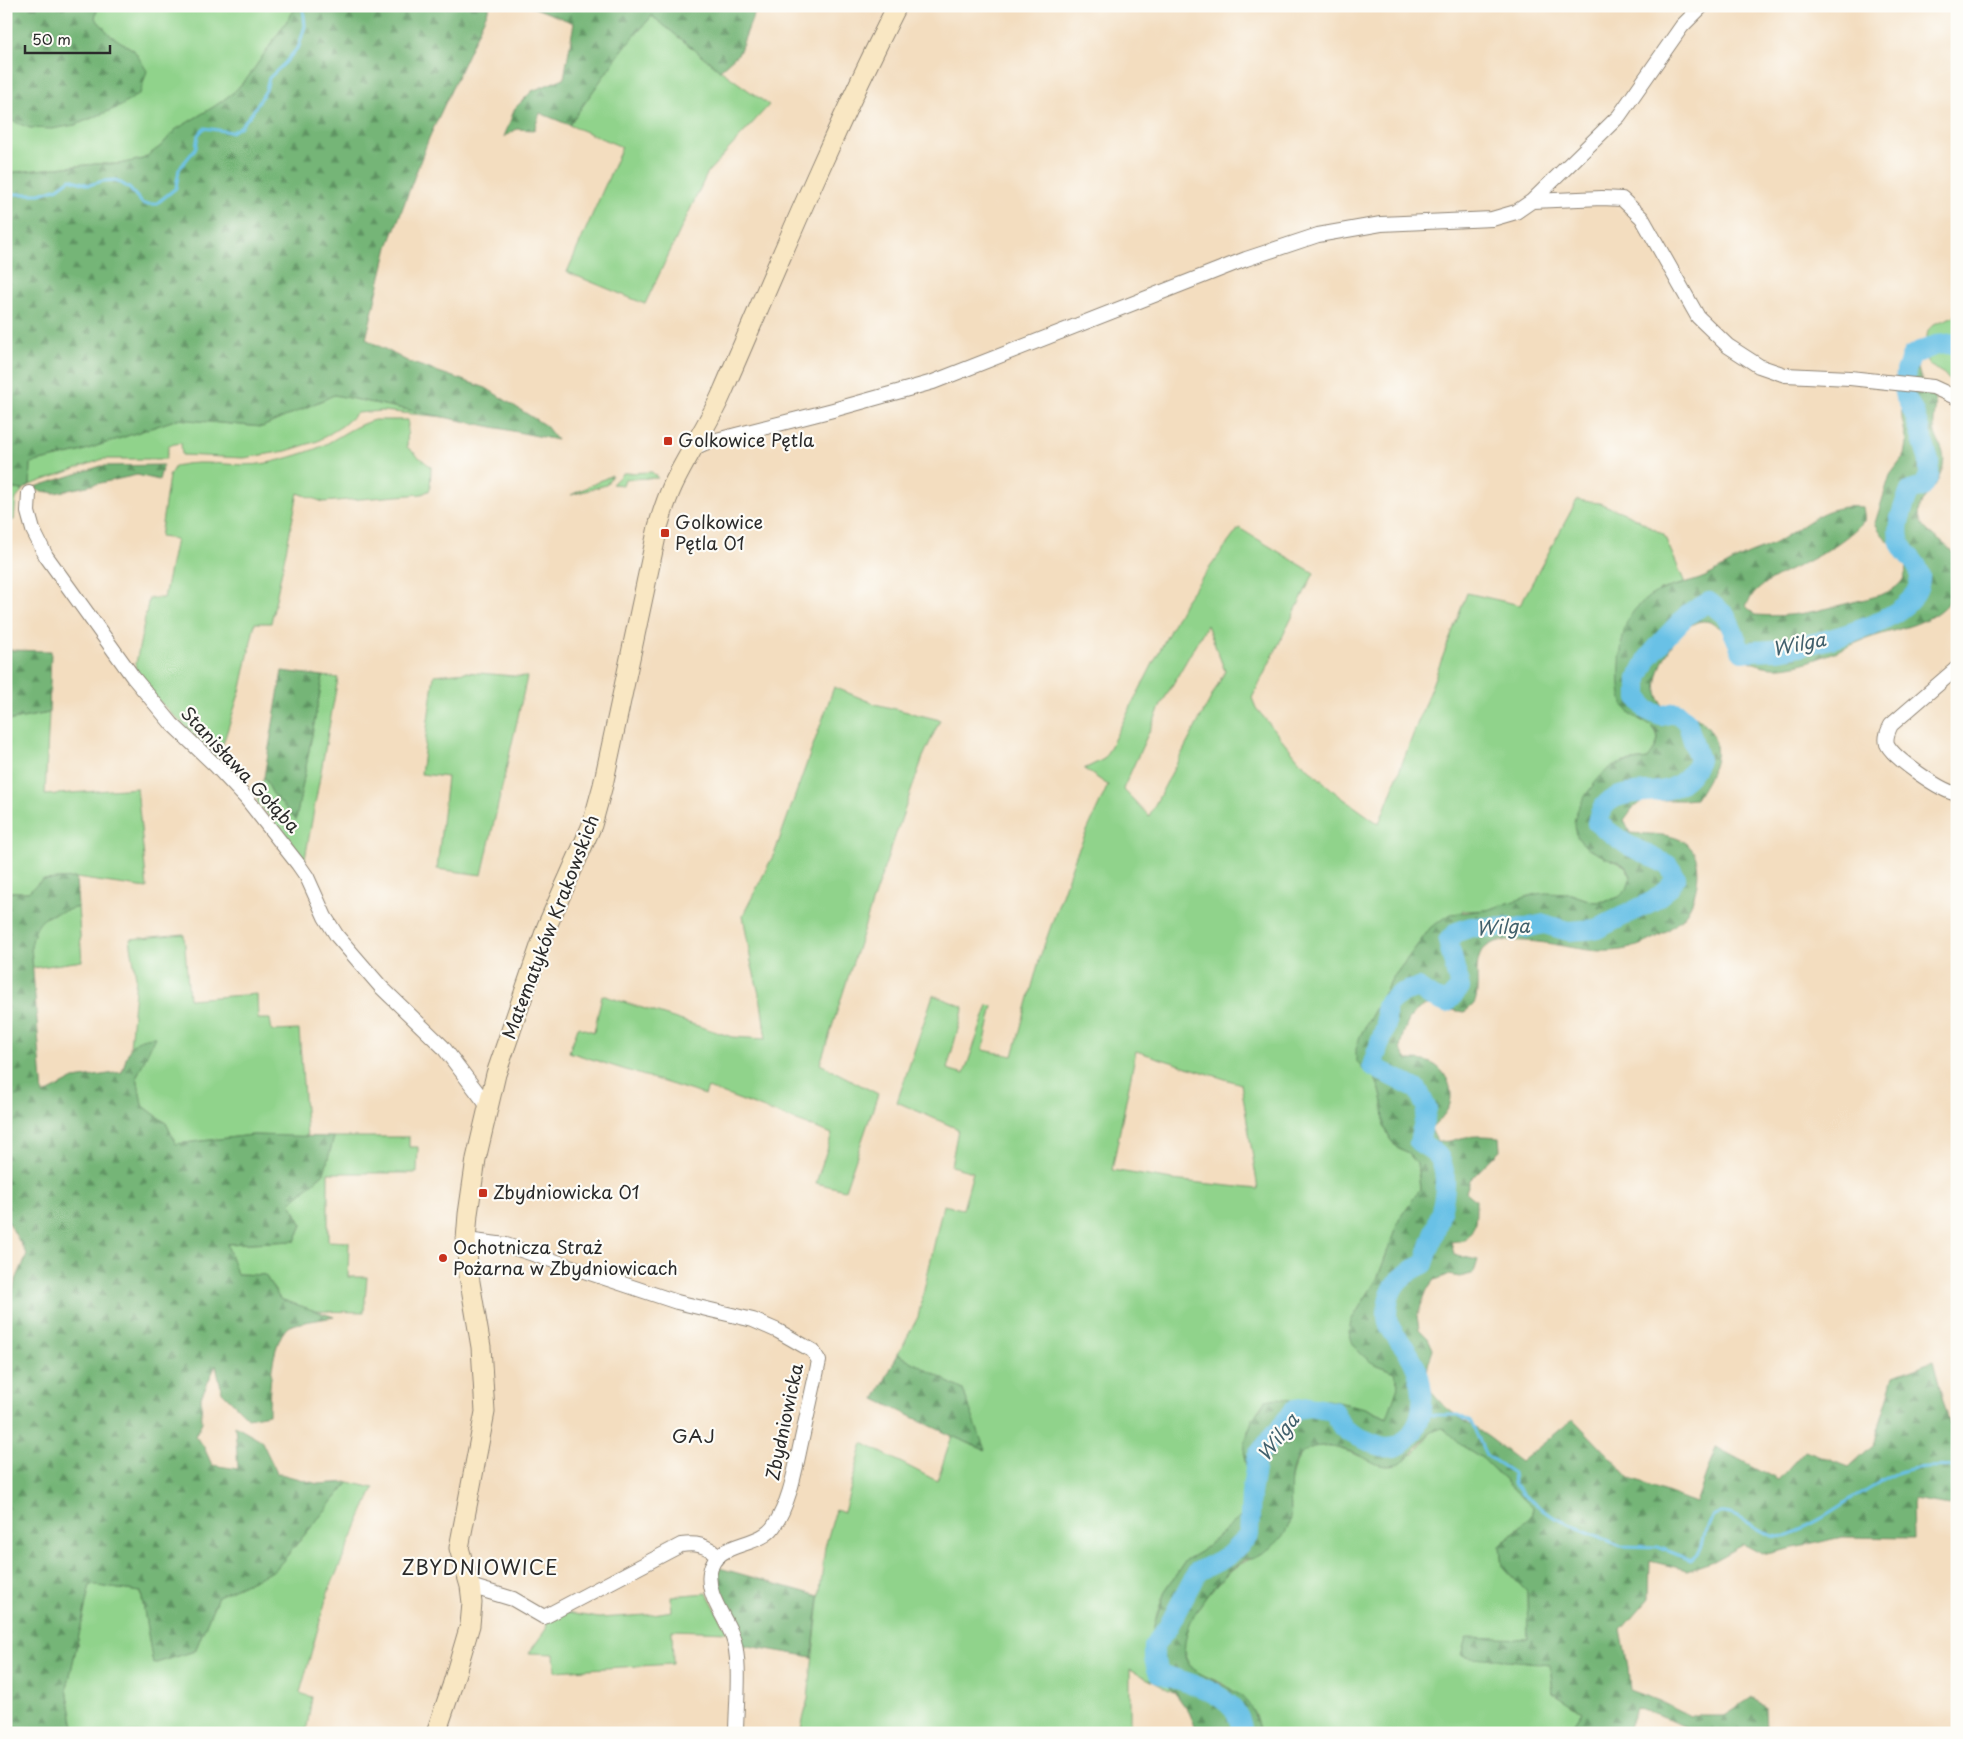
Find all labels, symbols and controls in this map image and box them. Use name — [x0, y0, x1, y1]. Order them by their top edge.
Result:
scale bar — [25, 22, 110, 54]
text: 50 m — [32, 27, 71, 50]
place label: Golkowice Pętla — [678, 426, 815, 453]
marker: Golkowice Pętla — [662, 435, 674, 447]
place label: Golkowice Pętla 01 — [675, 508, 763, 556]
marker: Golkowice Pętla 01 — [659, 527, 671, 539]
water label: Wilga — [1770, 624, 1829, 662]
street label: Stanisława Gołąba — [175, 700, 307, 839]
street label: Matematyków Krakowskich — [494, 810, 605, 1043]
water label: Wilga — [1475, 911, 1532, 941]
place label: Zbydniowicka 01 — [493, 1178, 640, 1205]
marker: Zbydniowicka 01 — [477, 1187, 489, 1199]
place label: Ochotnicza Straż Pożarna w Zbydniowicach — [453, 1233, 678, 1281]
marker: Ochotnicza Straż Pożarna w Zbydniowicach — [437, 1252, 449, 1264]
street label: Zbydniowicka — [758, 1360, 809, 1483]
water label: Wilga — [1250, 1406, 1305, 1466]
district label: GAJ — [672, 1421, 716, 1449]
district label: ZBYDNIOWICE — [401, 1552, 559, 1582]

